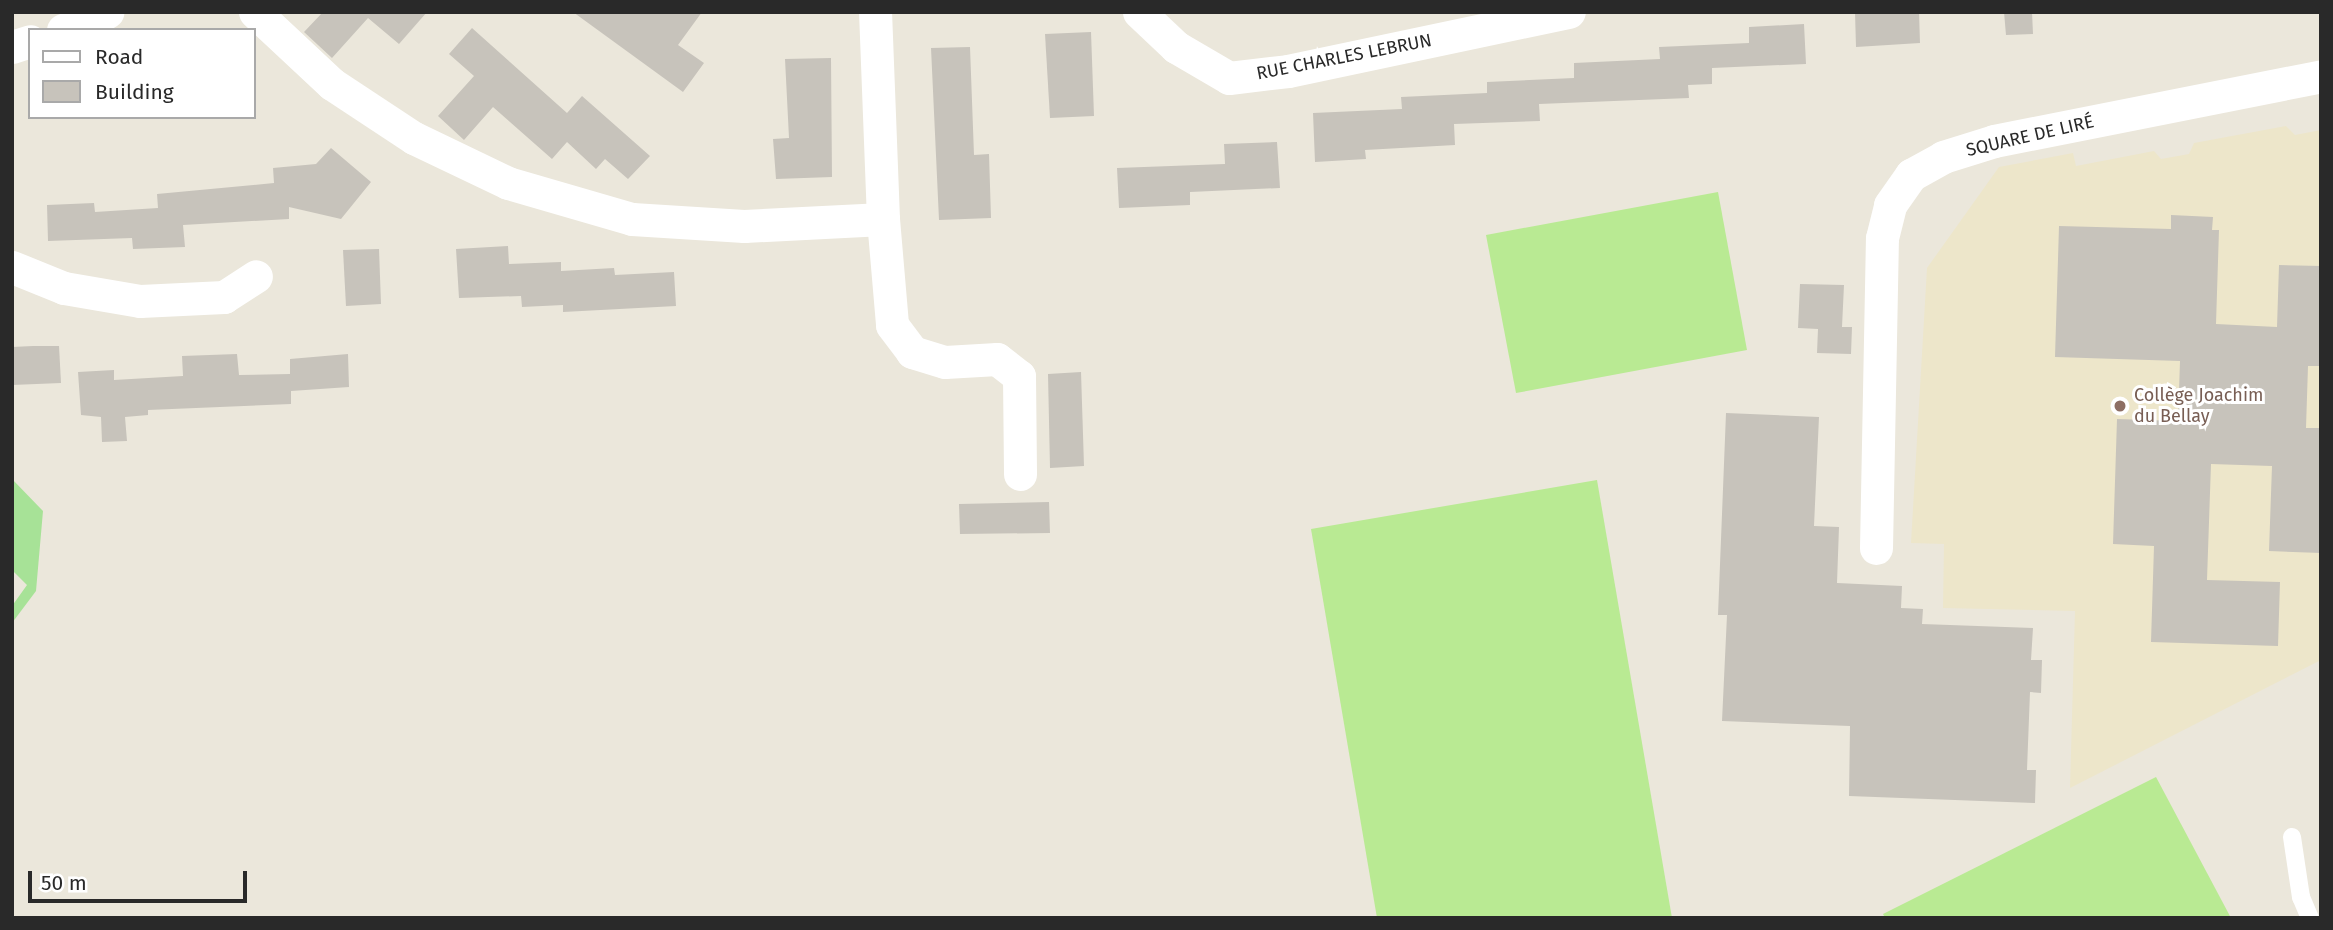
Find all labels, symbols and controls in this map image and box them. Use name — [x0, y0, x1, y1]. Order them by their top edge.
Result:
legend — [28, 28, 256, 119]
street label: RUE CHARLES LEBRUN — [1255, 29, 1433, 85]
text: Road — [95, 44, 143, 70]
text: Building — [95, 79, 174, 105]
street label: SQUARE DE LIRÉ — [1964, 111, 2096, 161]
place label: Collège Joachim du Bellay — [2134, 385, 2263, 428]
marker: Collège Joachim du Bellay — [2112, 398, 2128, 414]
scale bar — [32, 856, 250, 900]
text: 50 m — [41, 870, 87, 896]

